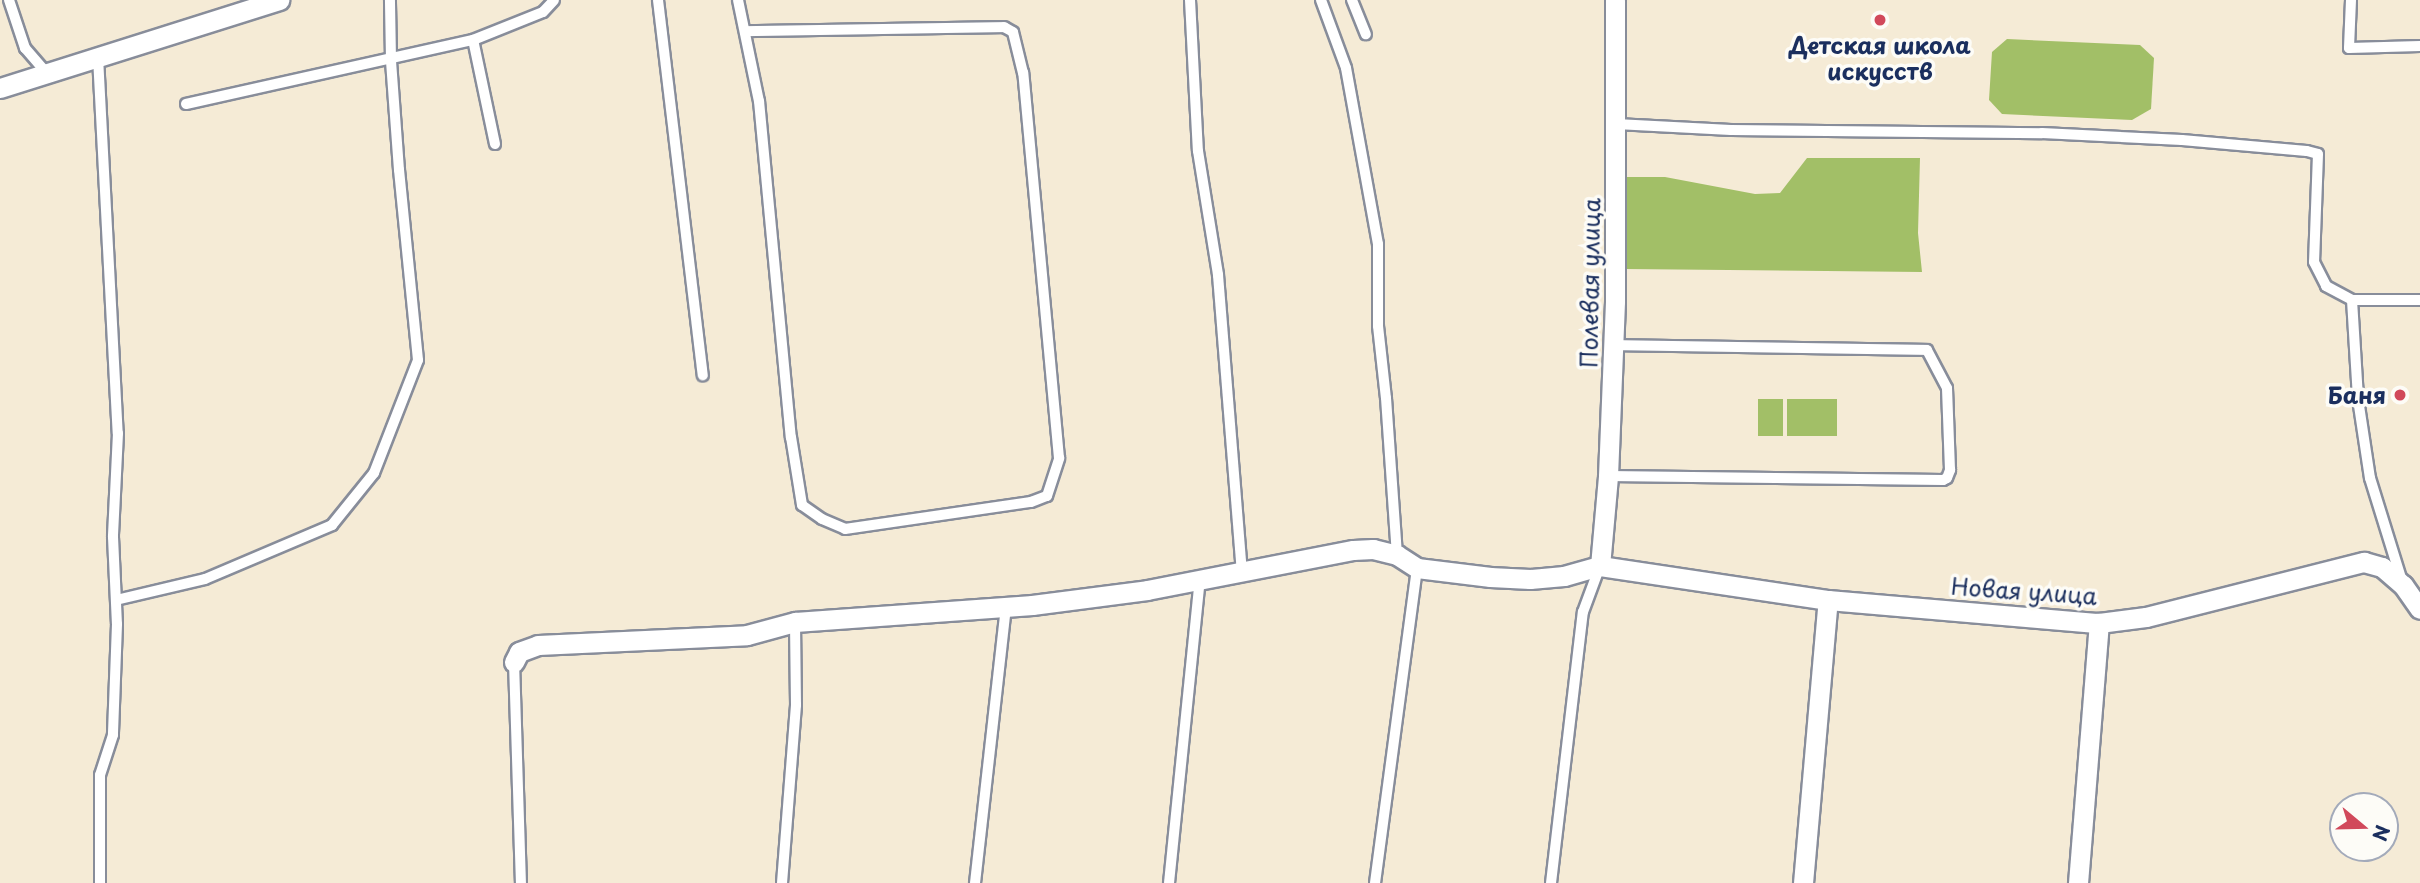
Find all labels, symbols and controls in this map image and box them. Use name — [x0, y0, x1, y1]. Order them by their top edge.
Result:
marker: Детская школа искусств — [1872, 12, 1888, 28]
place label: Детская школа искусств — [1789, 31, 1971, 85]
street label: Полевая улица — [1575, 197, 1605, 369]
place label: Баня — [2327, 381, 2386, 409]
marker: Баня — [2392, 387, 2408, 403]
street label: Новая улица — [1950, 572, 2098, 610]
north arrow — [2329, 792, 2399, 862]
text: N — [2366, 822, 2398, 845]

